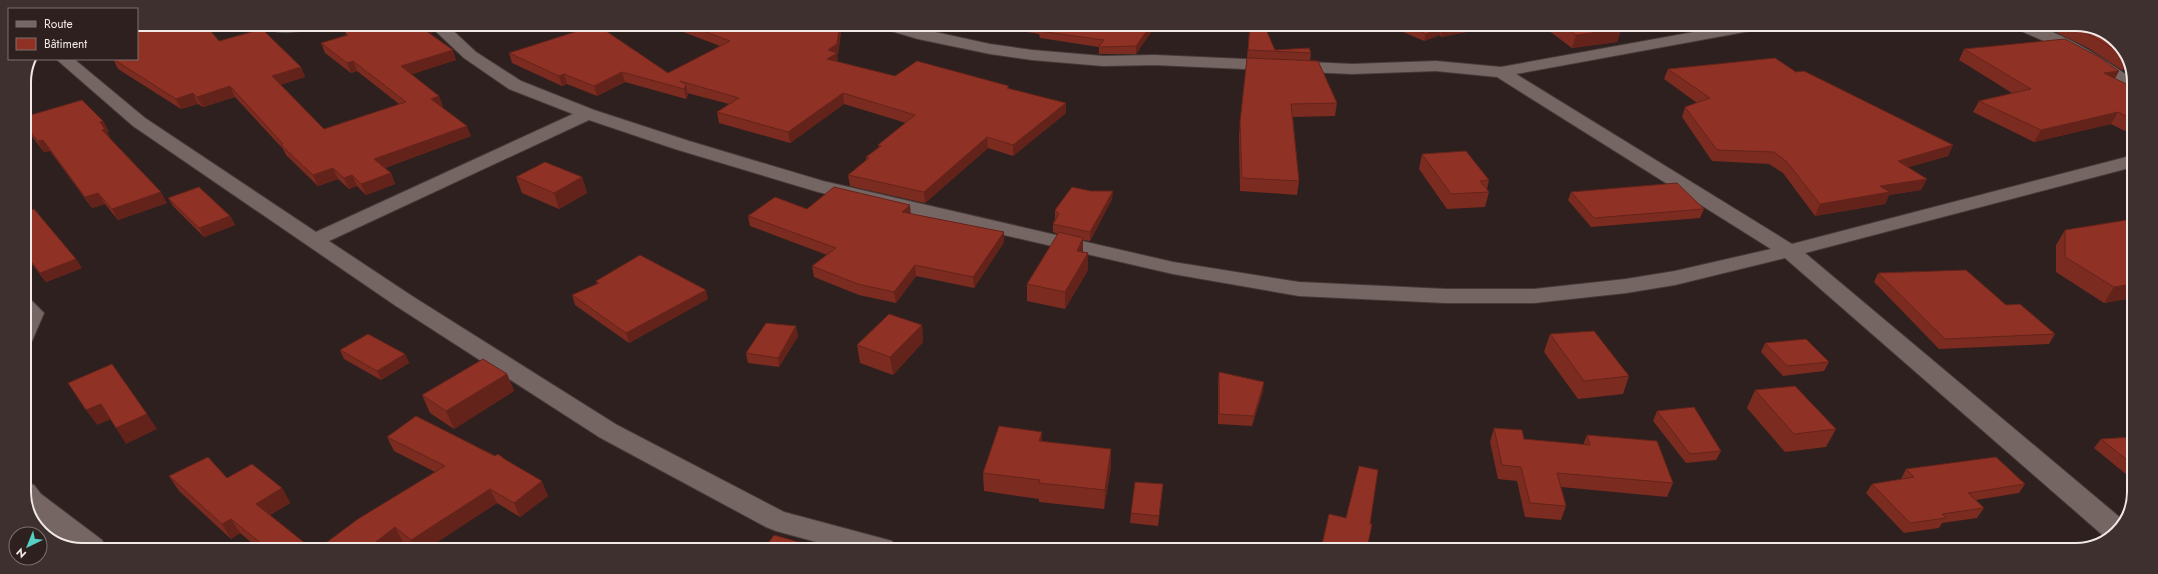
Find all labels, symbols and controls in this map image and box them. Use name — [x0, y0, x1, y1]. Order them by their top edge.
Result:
legend — [8, 8, 138, 60]
text: Route — [44, 15, 73, 33]
text: Bâtiment — [44, 35, 87, 53]
north arrow — [8, 526, 48, 566]
text: N — [13, 544, 30, 562]

